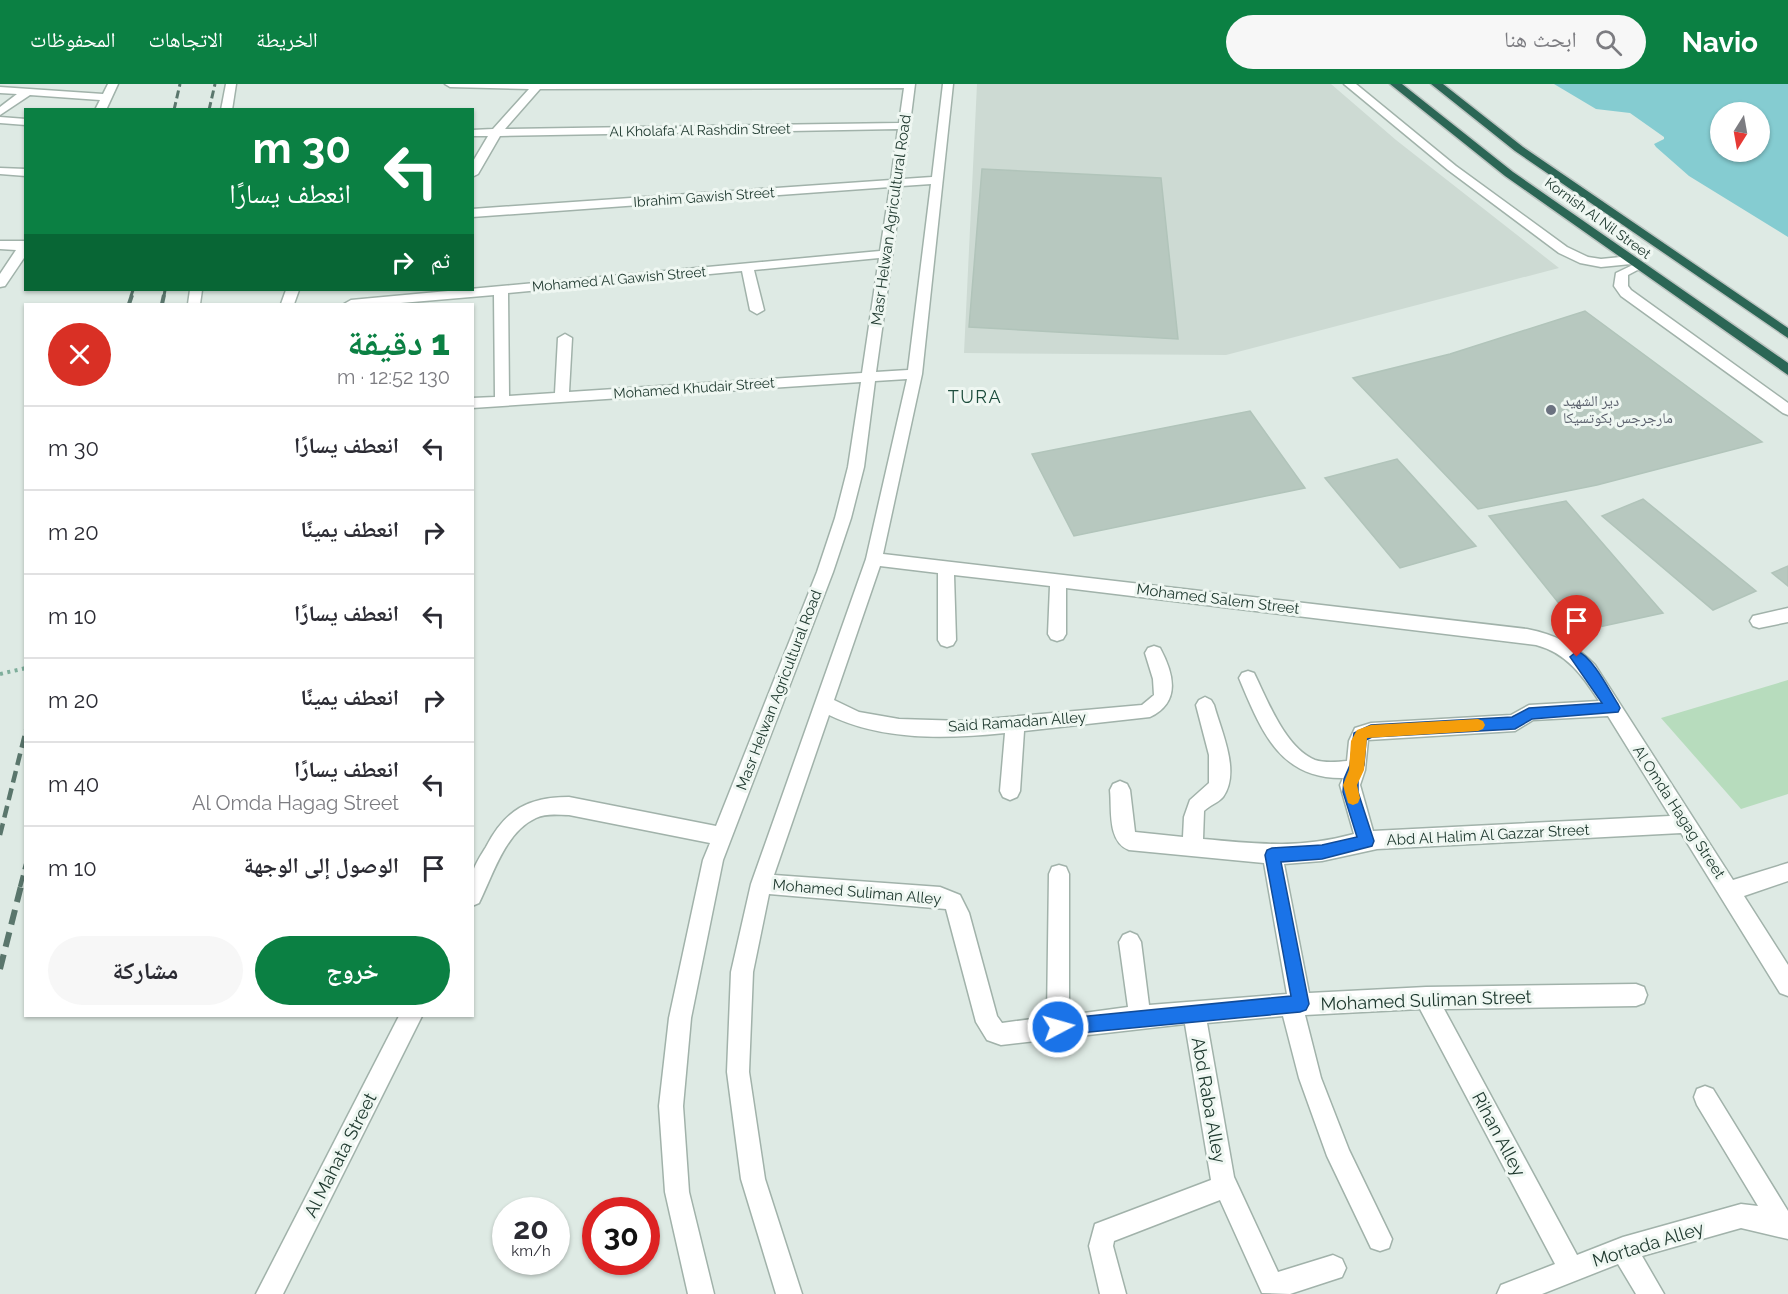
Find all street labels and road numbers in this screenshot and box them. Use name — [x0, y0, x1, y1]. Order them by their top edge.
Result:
street label: Masr Helwan Agricultural Road — [867, 113, 915, 327]
street label: Al Kholafa' Al Rashdin Street — [609, 120, 791, 140]
street label: Kornish Al Nil Street — [1542, 174, 1654, 262]
street label: Ibrahim Gawish Street — [633, 184, 775, 210]
street label: Mohamed Al Gawish Street — [531, 263, 707, 295]
street label: Mohamed Khudair Street — [613, 374, 775, 402]
street label: Mohamed Salem Street — [1136, 580, 1300, 618]
street label: Masr Helwan Agricultural Road — [732, 587, 826, 793]
street label: Said Ramadan Alley — [947, 708, 1087, 736]
street label: Al Omda Hagag Street — [1629, 742, 1729, 882]
street label: Abd Al Halim Al Gazzar Street — [1386, 821, 1590, 849]
street label: Mohamed Suliman Alley — [772, 876, 942, 908]
street label: Mohamed Suliman Street — [1320, 986, 1532, 1014]
street label: Abd Raba Alley — [1188, 1035, 1230, 1165]
street label: Rihan Alley — [1468, 1088, 1530, 1180]
street label: Al Mahata Street — [300, 1089, 380, 1221]
street label: Mortada Alley — [1590, 1217, 1707, 1271]

